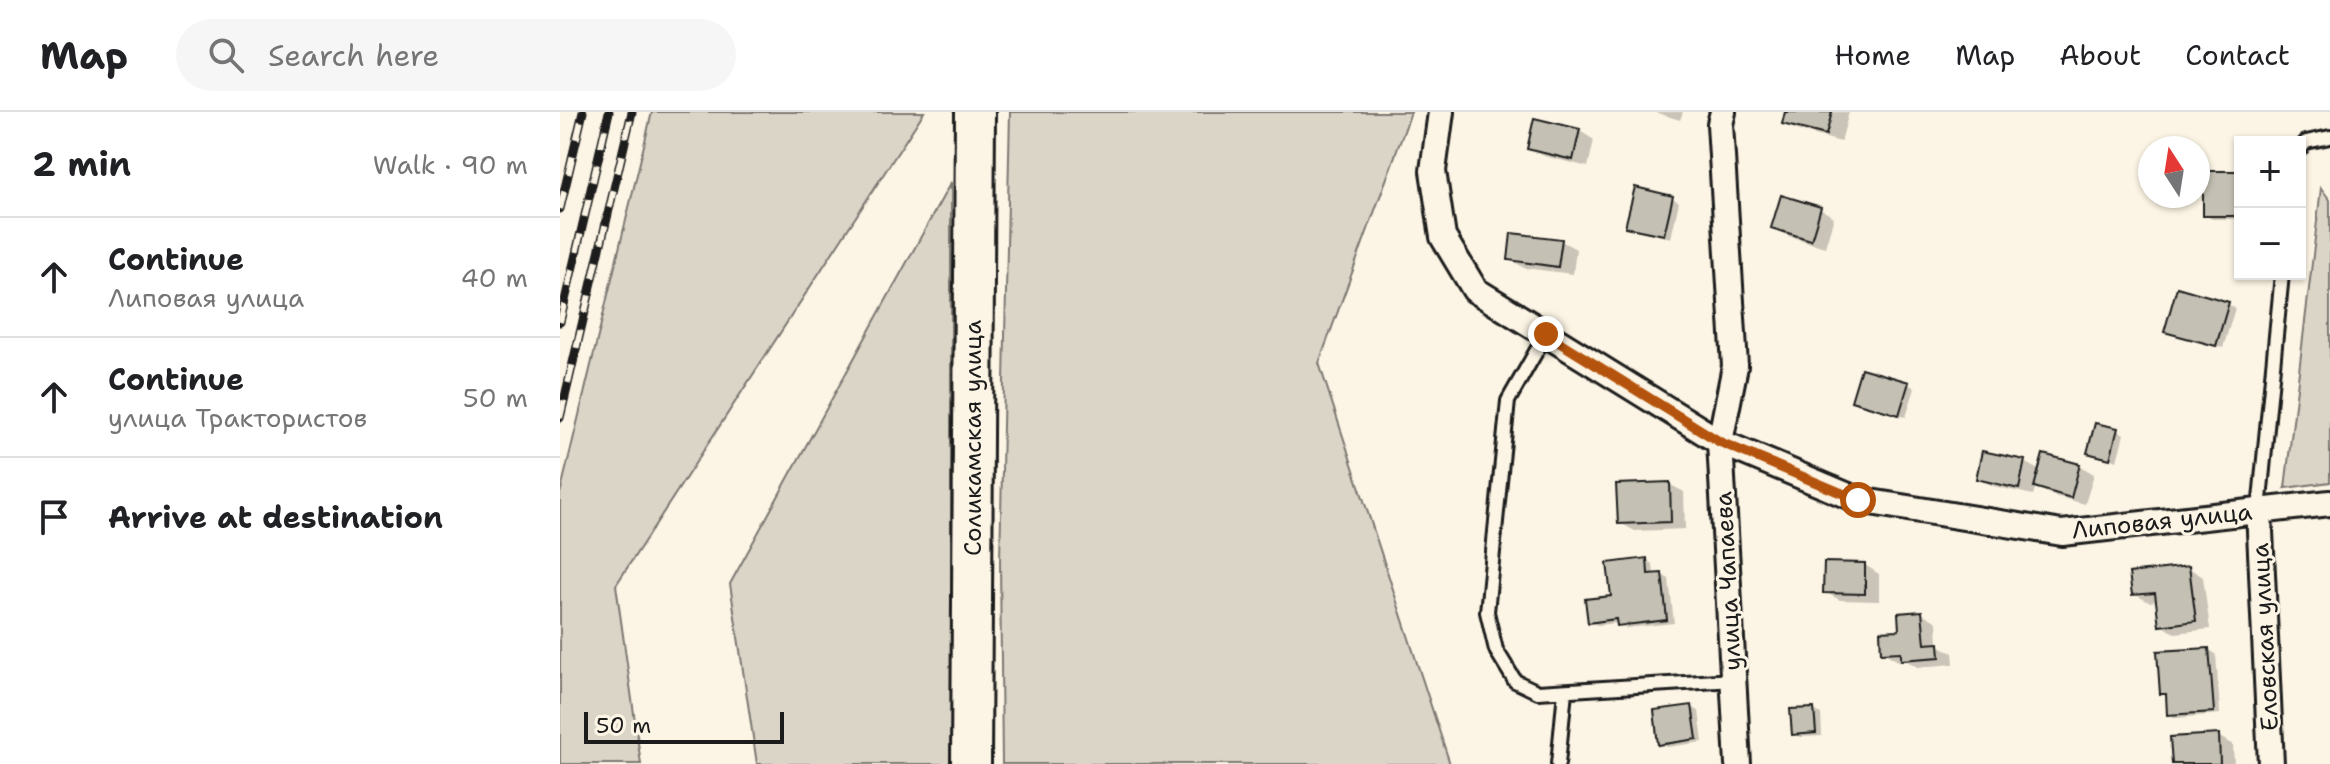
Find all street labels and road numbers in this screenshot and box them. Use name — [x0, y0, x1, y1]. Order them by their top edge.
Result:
street label: Соликамская улица — [957, 320, 989, 556]
street label: улица Чапаева — [1707, 491, 1749, 671]
street label: Липовая улица — [2070, 496, 2254, 546]
street label: Еловская улица — [2244, 542, 2286, 732]

